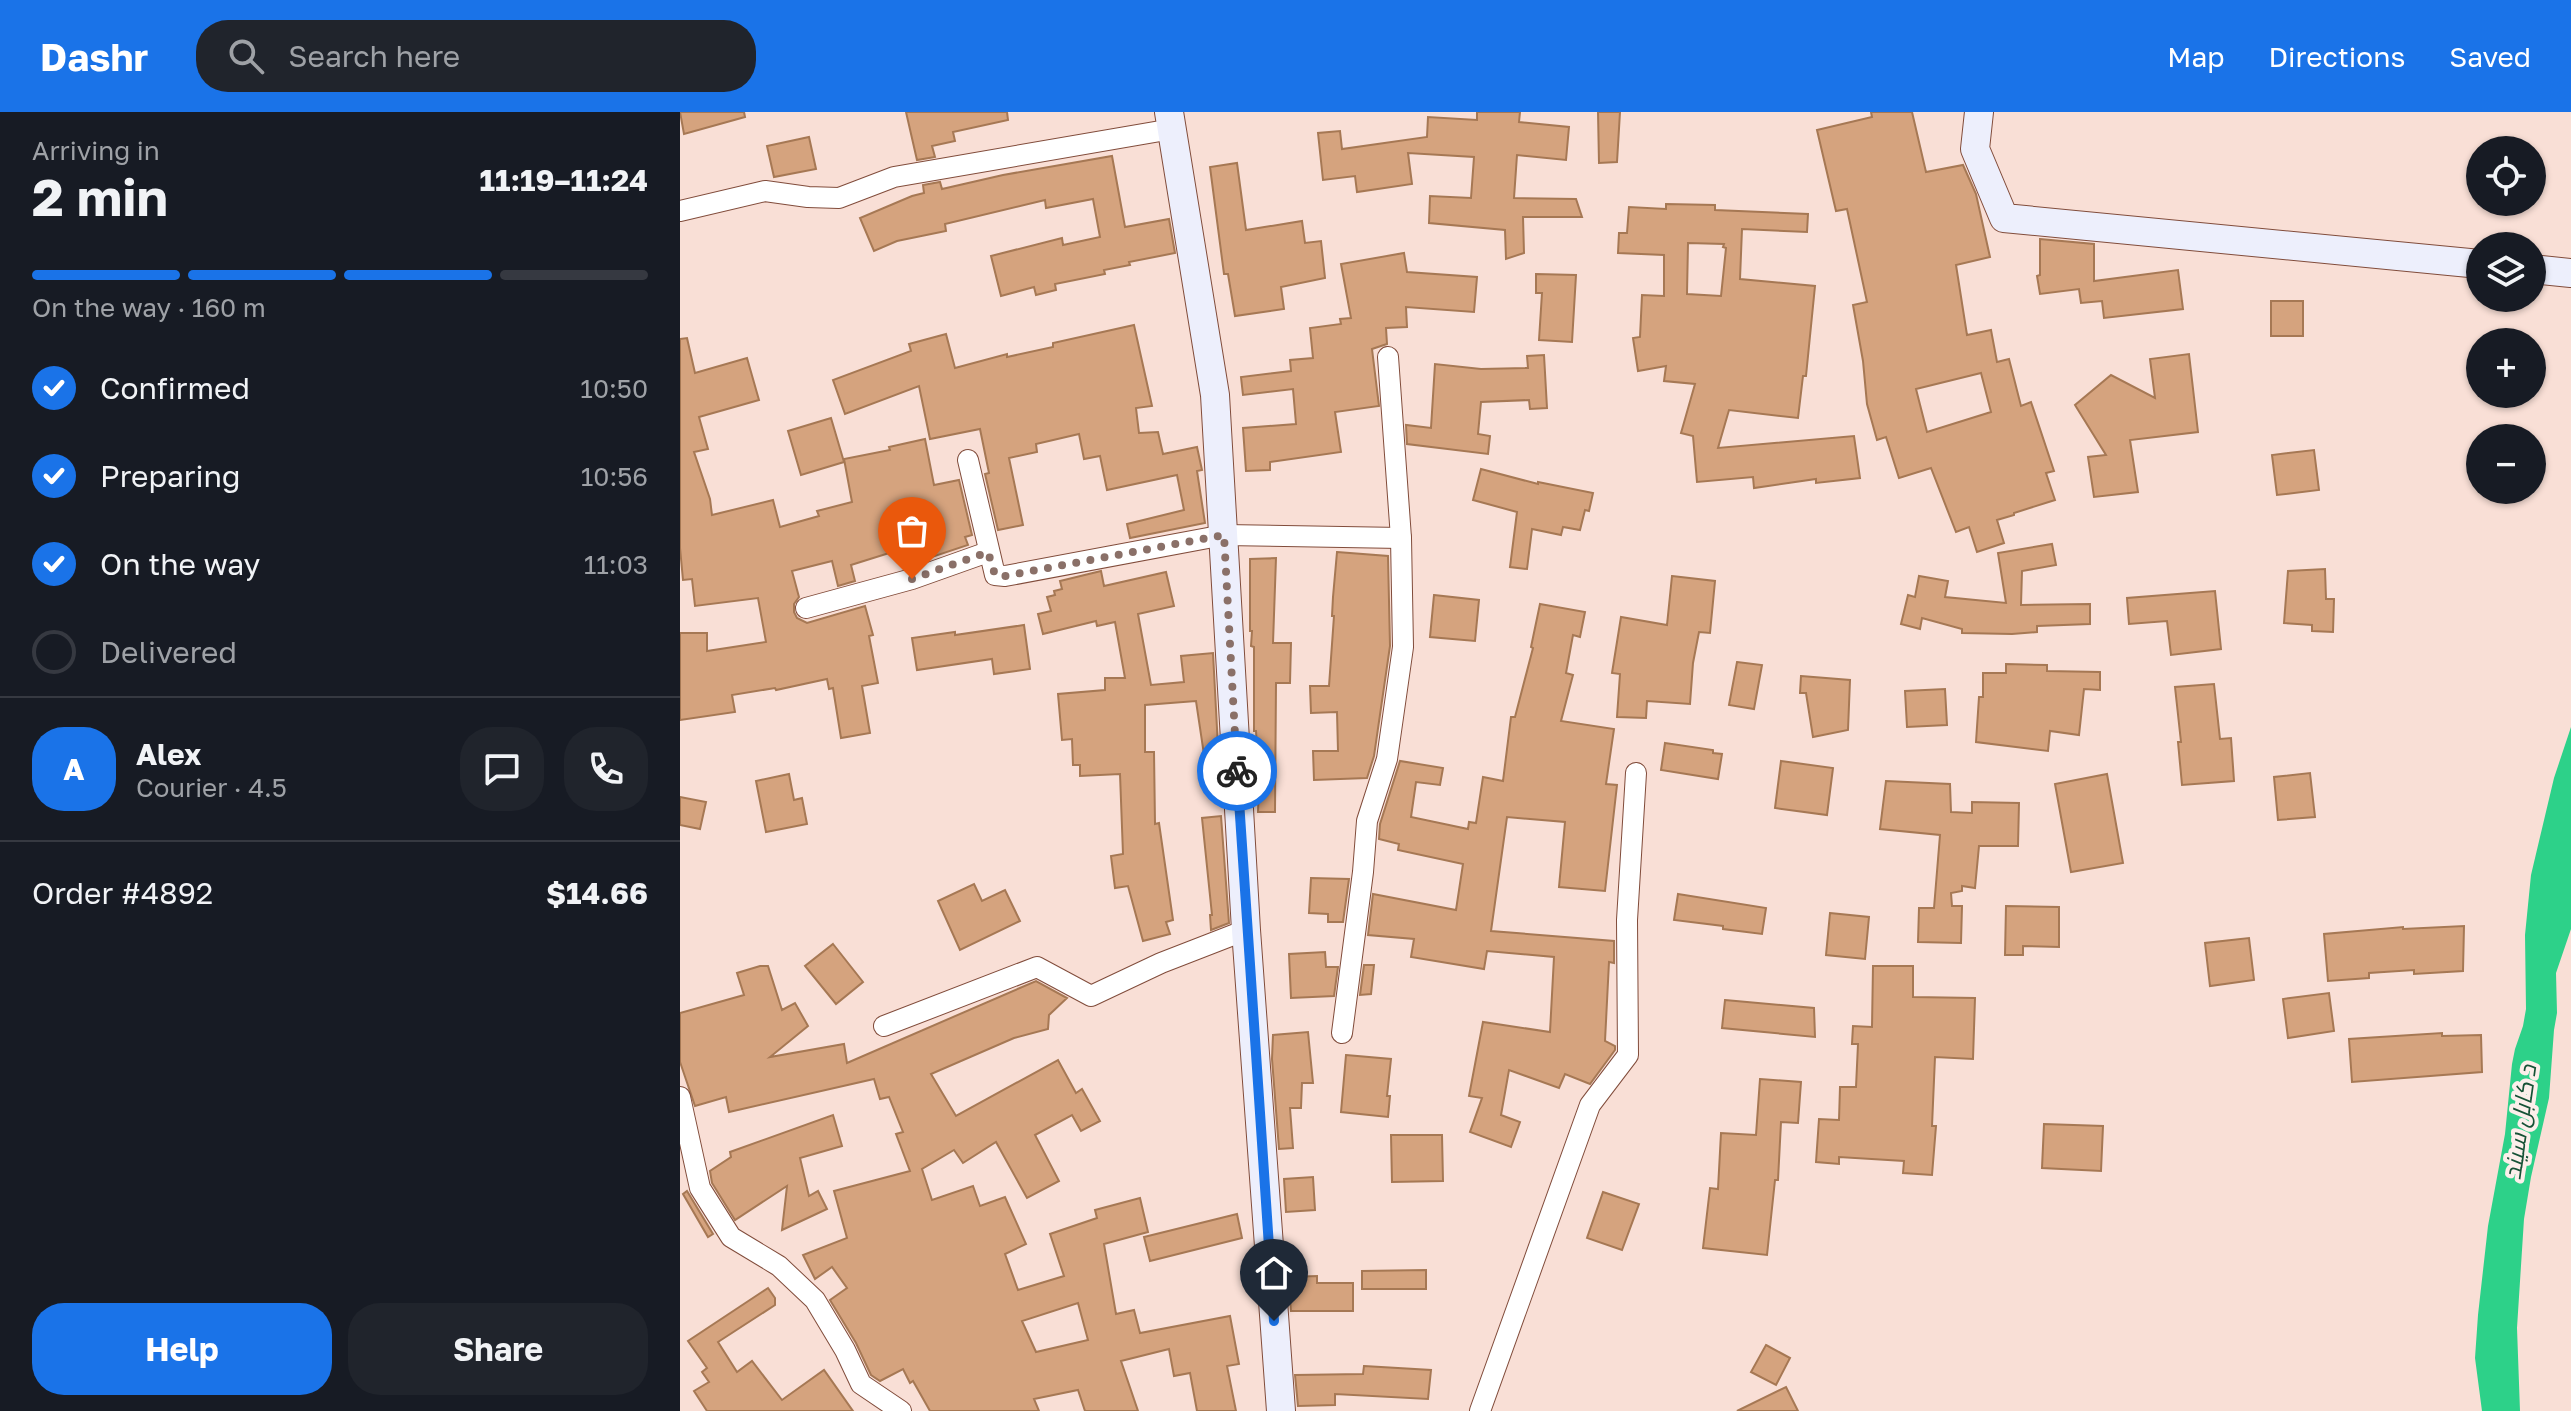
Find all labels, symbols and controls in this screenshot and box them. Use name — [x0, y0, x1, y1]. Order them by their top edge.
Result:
search box — [196, 20, 756, 92]
text: Dashr — [40, 34, 148, 79]
icon: search — [224, 34, 268, 78]
text: Search here — [288, 38, 460, 74]
text: Map — [2167, 40, 2224, 73]
text: Directions — [2268, 40, 2405, 73]
text: Saved — [2449, 40, 2531, 73]
text: Arriving in — [32, 135, 160, 166]
map controls — [2466, 136, 2546, 504]
button: locate — [2466, 136, 2546, 216]
text: 11:19–11:24 — [480, 162, 648, 198]
text: 2 min — [32, 165, 168, 227]
button: layers — [2466, 232, 2546, 312]
text: On the way · 160 m — [32, 292, 266, 323]
button: + — [2466, 328, 2546, 408]
icon: check — [32, 366, 76, 410]
text: Confirmed — [100, 370, 250, 406]
text: 10:50 — [580, 373, 648, 404]
button: − — [2466, 424, 2546, 504]
icon: check — [32, 454, 76, 498]
text: Preparing — [100, 458, 241, 494]
text: 10:56 — [581, 461, 648, 492]
pin — [878, 497, 946, 579]
icon: bag — [890, 509, 934, 553]
icon: check — [32, 542, 76, 586]
text: On the way — [100, 546, 260, 582]
text: 11:03 — [584, 549, 648, 580]
text: Delivered — [100, 634, 237, 670]
button: chat — [460, 727, 544, 811]
button: phone — [564, 727, 648, 811]
courier — [1197, 731, 1277, 811]
text: Alex — [136, 736, 201, 772]
icon: bike — [1215, 749, 1259, 793]
text: A — [63, 751, 85, 787]
text: Courier · 4.5 — [136, 772, 287, 803]
text: Order #4892 — [32, 875, 213, 911]
text: $14.66 — [546, 875, 648, 911]
water label: د کابل سيند — [2497, 1061, 2543, 1181]
pin — [1240, 1239, 1308, 1321]
icon: home — [1252, 1251, 1296, 1295]
button: Help — [32, 1303, 332, 1395]
button: Share — [348, 1303, 648, 1395]

